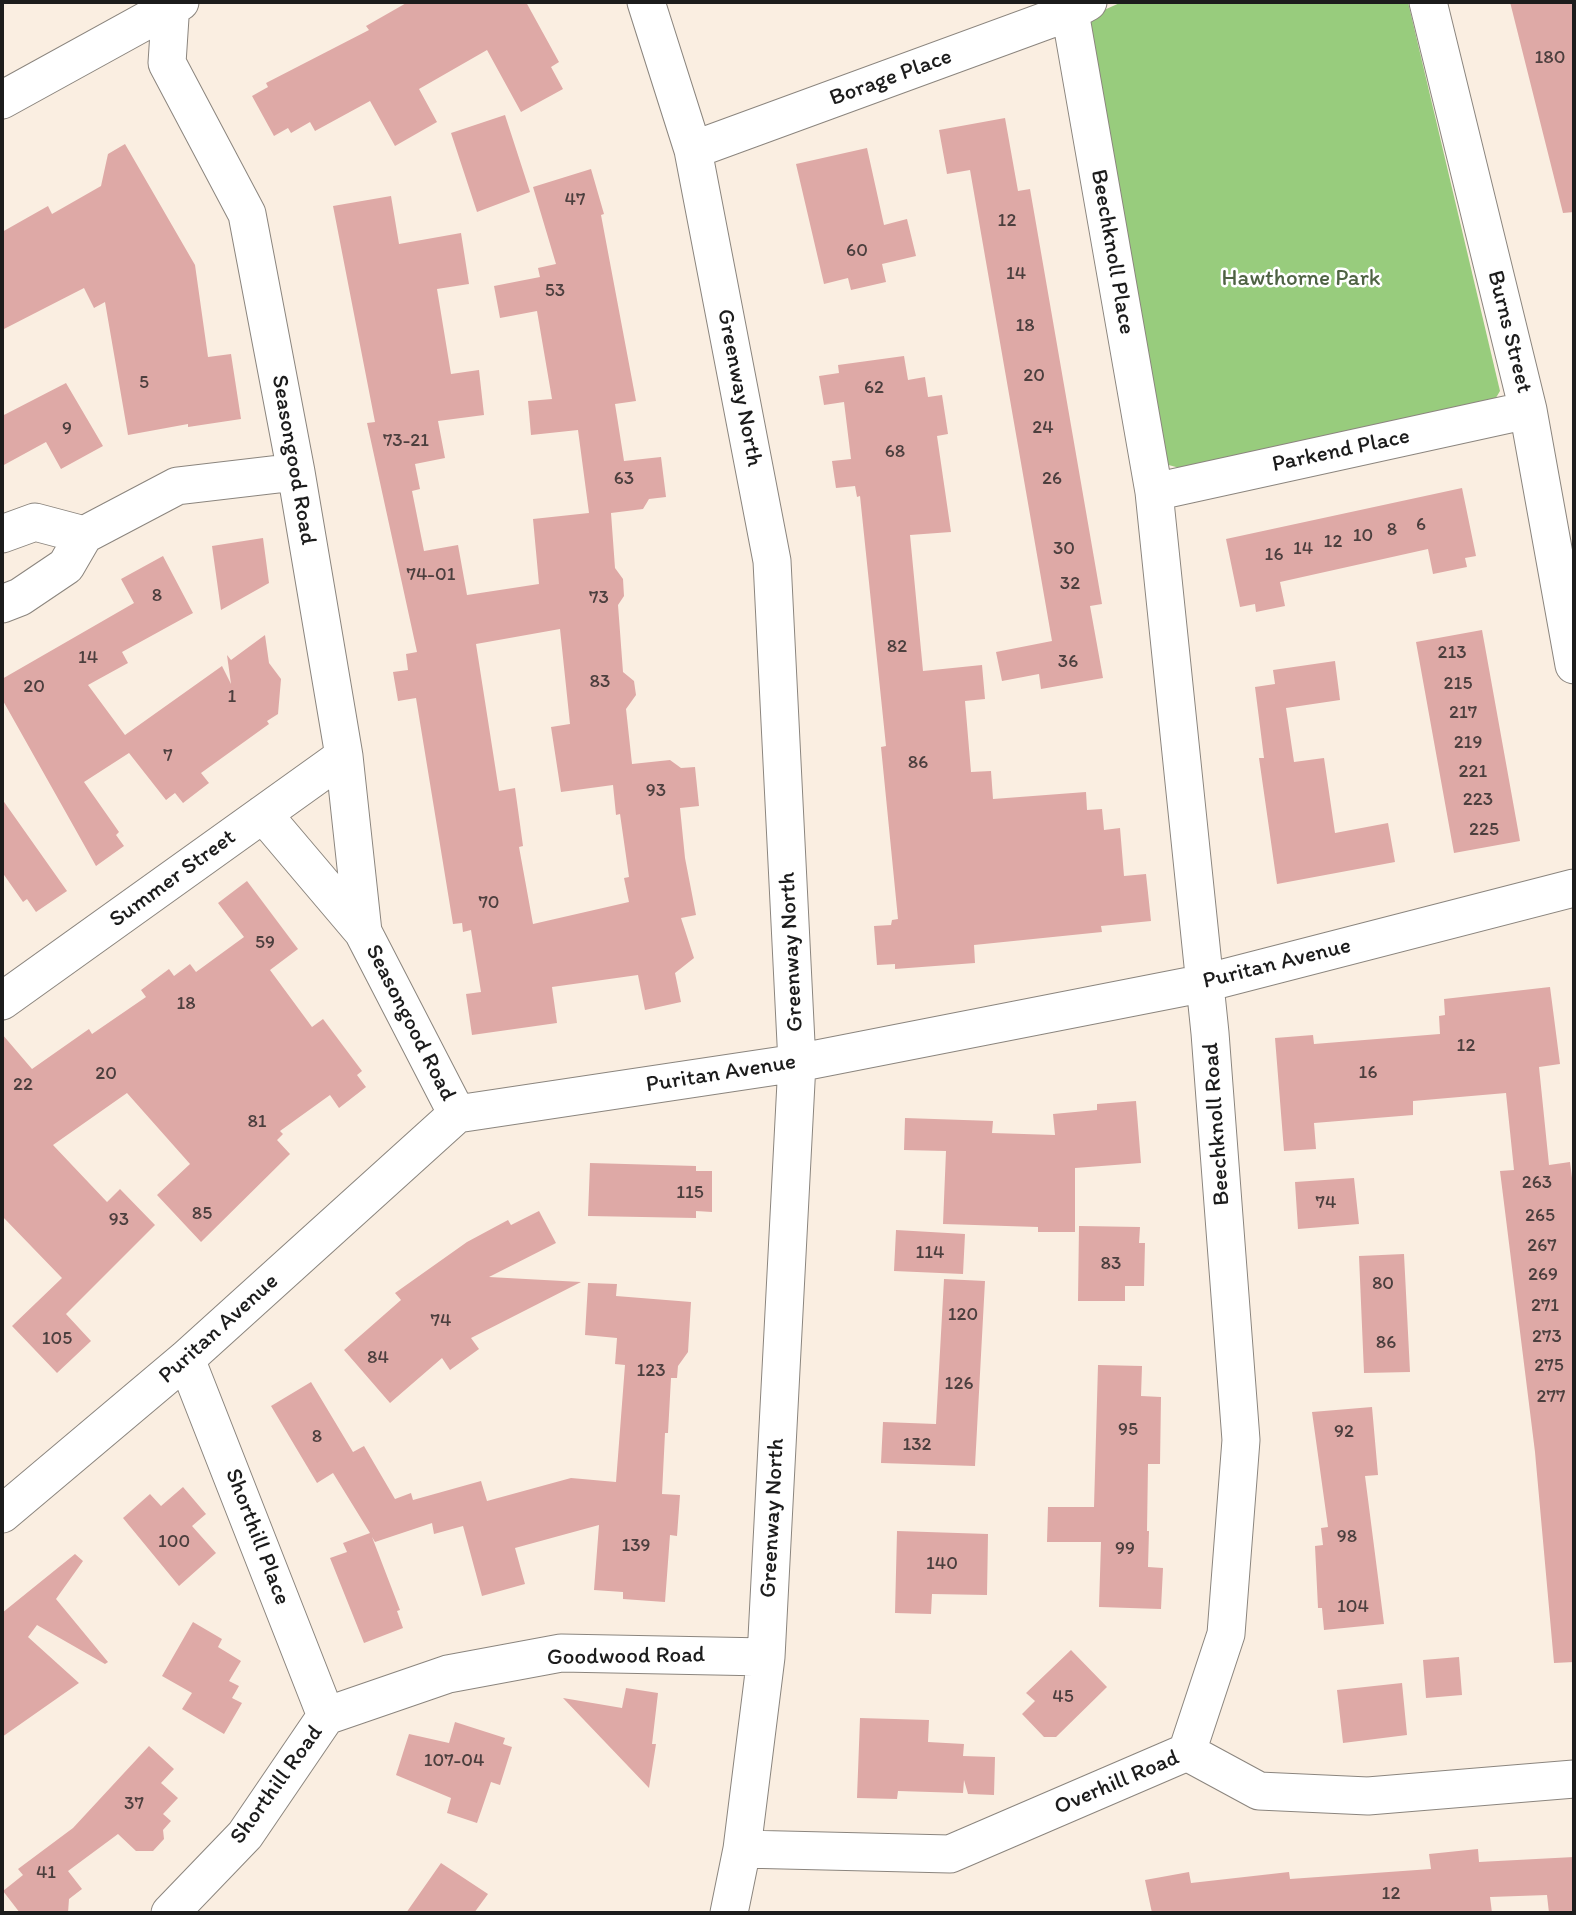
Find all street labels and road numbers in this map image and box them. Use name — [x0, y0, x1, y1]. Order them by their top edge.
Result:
street label: Borage Place — [826, 43, 956, 113]
street label: Beechknoll Place — [1084, 167, 1140, 337]
street label: Burns Street — [1480, 268, 1538, 396]
street label: Greenway North — [710, 307, 768, 469]
street label: Seasongood Road — [264, 373, 322, 547]
street label: Parkend Place — [1270, 423, 1412, 479]
street label: Summer Street — [104, 824, 242, 934]
street label: Greenway North — [774, 871, 810, 1033]
street label: Puritan Avenue — [1200, 932, 1354, 996]
street label: Seasongood Road — [359, 940, 461, 1106]
street label: Beechknoll Road — [1198, 1041, 1236, 1207]
street label: Puritan Avenue — [644, 1049, 798, 1099]
street label: Puritan Avenue — [153, 1268, 285, 1390]
street label: Greenway North — [755, 1437, 791, 1599]
street label: Shorthill Place — [218, 1465, 296, 1609]
street label: Goodwood Road — [547, 1642, 705, 1672]
street label: Shorthill Road — [225, 1720, 329, 1850]
street label: Overhill Road — [1050, 1744, 1184, 1822]

